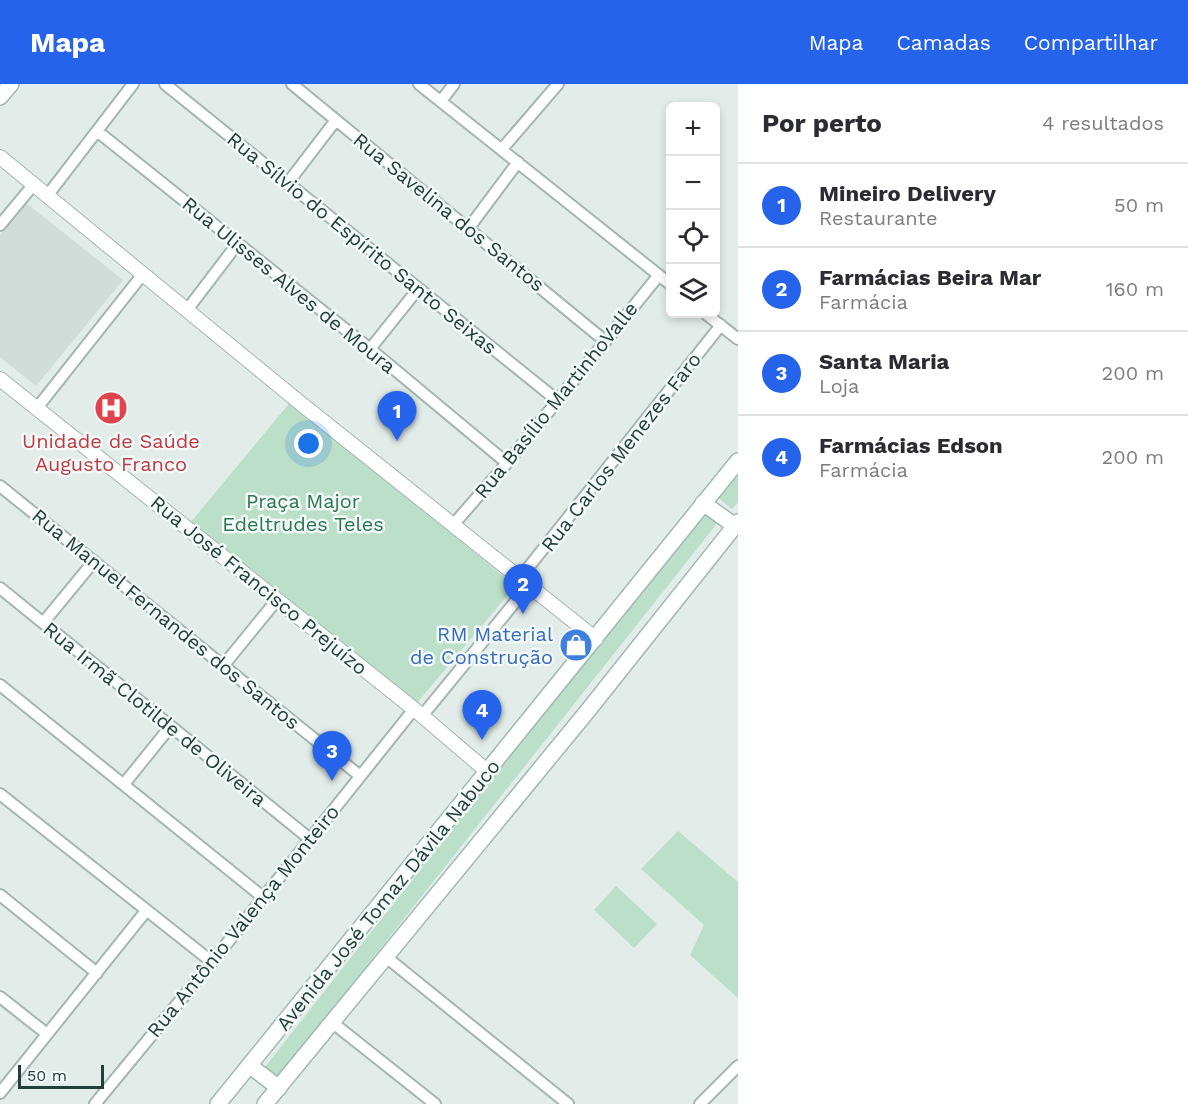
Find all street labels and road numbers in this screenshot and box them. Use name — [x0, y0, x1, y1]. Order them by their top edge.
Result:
street label: Rua Sílvio do Espírito Santo Seixas — [222, 127, 502, 359]
street label: Rua Savelina dos Santos — [349, 127, 549, 297]
street label: Rua Ulisses Alves de Moura — [178, 192, 400, 378]
street label: Rua Basílio MartinhoValle — [469, 297, 643, 503]
street label: Rua Carlos Menezes Faro — [536, 348, 706, 556]
street label: Rua José Francisco Prejuízo — [146, 490, 372, 680]
street label: Rua Manuel Fernandes dos Santos — [27, 504, 305, 734]
street label: Rua Irmã Clotilde de Oliveira — [39, 617, 271, 811]
street label: Avenida José Tomaz Dávila Nabuco — [271, 755, 505, 1035]
street label: Rua Antônio Valença Monteiro — [142, 800, 344, 1042]

